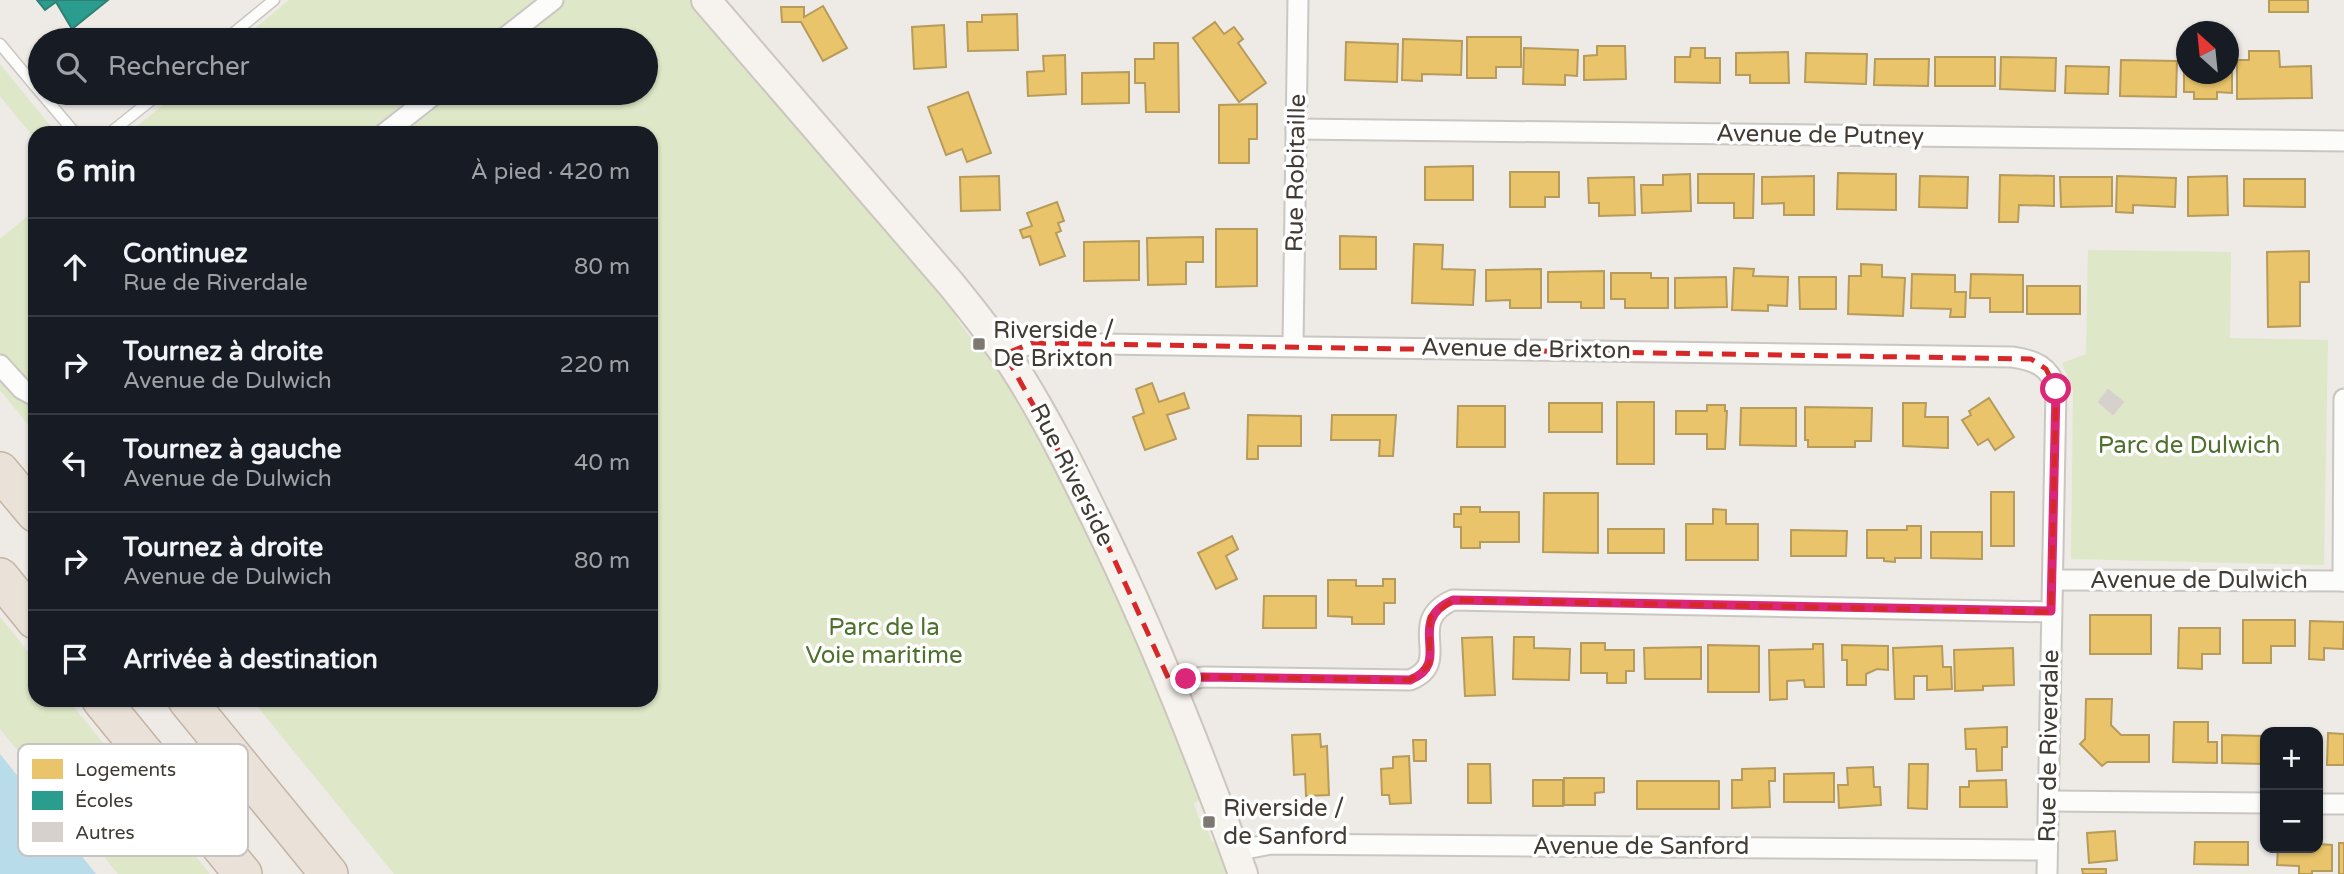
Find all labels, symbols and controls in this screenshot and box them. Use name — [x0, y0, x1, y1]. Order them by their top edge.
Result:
north arrow — [2176, 21, 2239, 84]
search box — [28, 28, 658, 105]
icon: search — [52, 48, 90, 86]
text: Rechercher — [108, 51, 250, 82]
street label: Rue Robitaille — [1280, 94, 1312, 252]
street label: Avenue de Putney — [1716, 119, 1924, 151]
text: 6 min — [56, 153, 136, 190]
text: À pied · 420 m — [471, 158, 630, 186]
text: Continuez — [123, 238, 248, 269]
icon: ahead — [56, 248, 94, 286]
text: 80 m — [574, 253, 630, 281]
text: Rue de Riverdale — [123, 269, 308, 297]
place label: Riverside / De Brixton — [993, 316, 1115, 373]
street label: Avenue de Brixton — [1421, 333, 1631, 365]
text: Tournez à droite — [123, 336, 323, 367]
marker: Riverside / De Brixton — [971, 336, 987, 352]
icon: right — [56, 346, 94, 384]
text: 220 m — [560, 351, 630, 379]
text: Avenue de Dulwich — [123, 367, 332, 395]
route start — [2040, 373, 2071, 404]
street label: Rue Riverside — [1024, 399, 1120, 551]
park label: Parc de Dulwich — [2098, 431, 2280, 460]
text: Tournez à gauche — [123, 434, 342, 465]
icon: left — [56, 444, 94, 482]
text: 40 m — [574, 449, 630, 477]
text: Avenue de Dulwich — [123, 465, 332, 493]
text: Tournez à droite — [123, 532, 323, 563]
icon: right — [56, 542, 94, 580]
text: 80 m — [574, 547, 630, 575]
text: Avenue de Dulwich — [123, 563, 332, 591]
street label: Avenue de Dulwich — [2090, 566, 2308, 595]
park label: Parc de la Voie maritime — [805, 613, 963, 670]
icon: arrive — [56, 640, 94, 678]
text: Arrivée à destination — [123, 644, 378, 675]
street label: Rue de Riverdale — [2033, 649, 2065, 843]
route end — [1170, 663, 1201, 694]
map controls — [2260, 727, 2323, 853]
button: + — [2260, 727, 2323, 790]
legend — [18, 744, 248, 856]
text: Logements — [75, 759, 176, 781]
text: Écoles — [75, 790, 133, 812]
button: − — [2260, 790, 2323, 853]
place label: Riverside / de Sanford — [1223, 794, 1348, 851]
marker: Riverside / de Sanford — [1201, 814, 1217, 830]
text: Autres — [75, 822, 135, 844]
street label: Avenue de Sanford — [1533, 832, 1749, 861]

